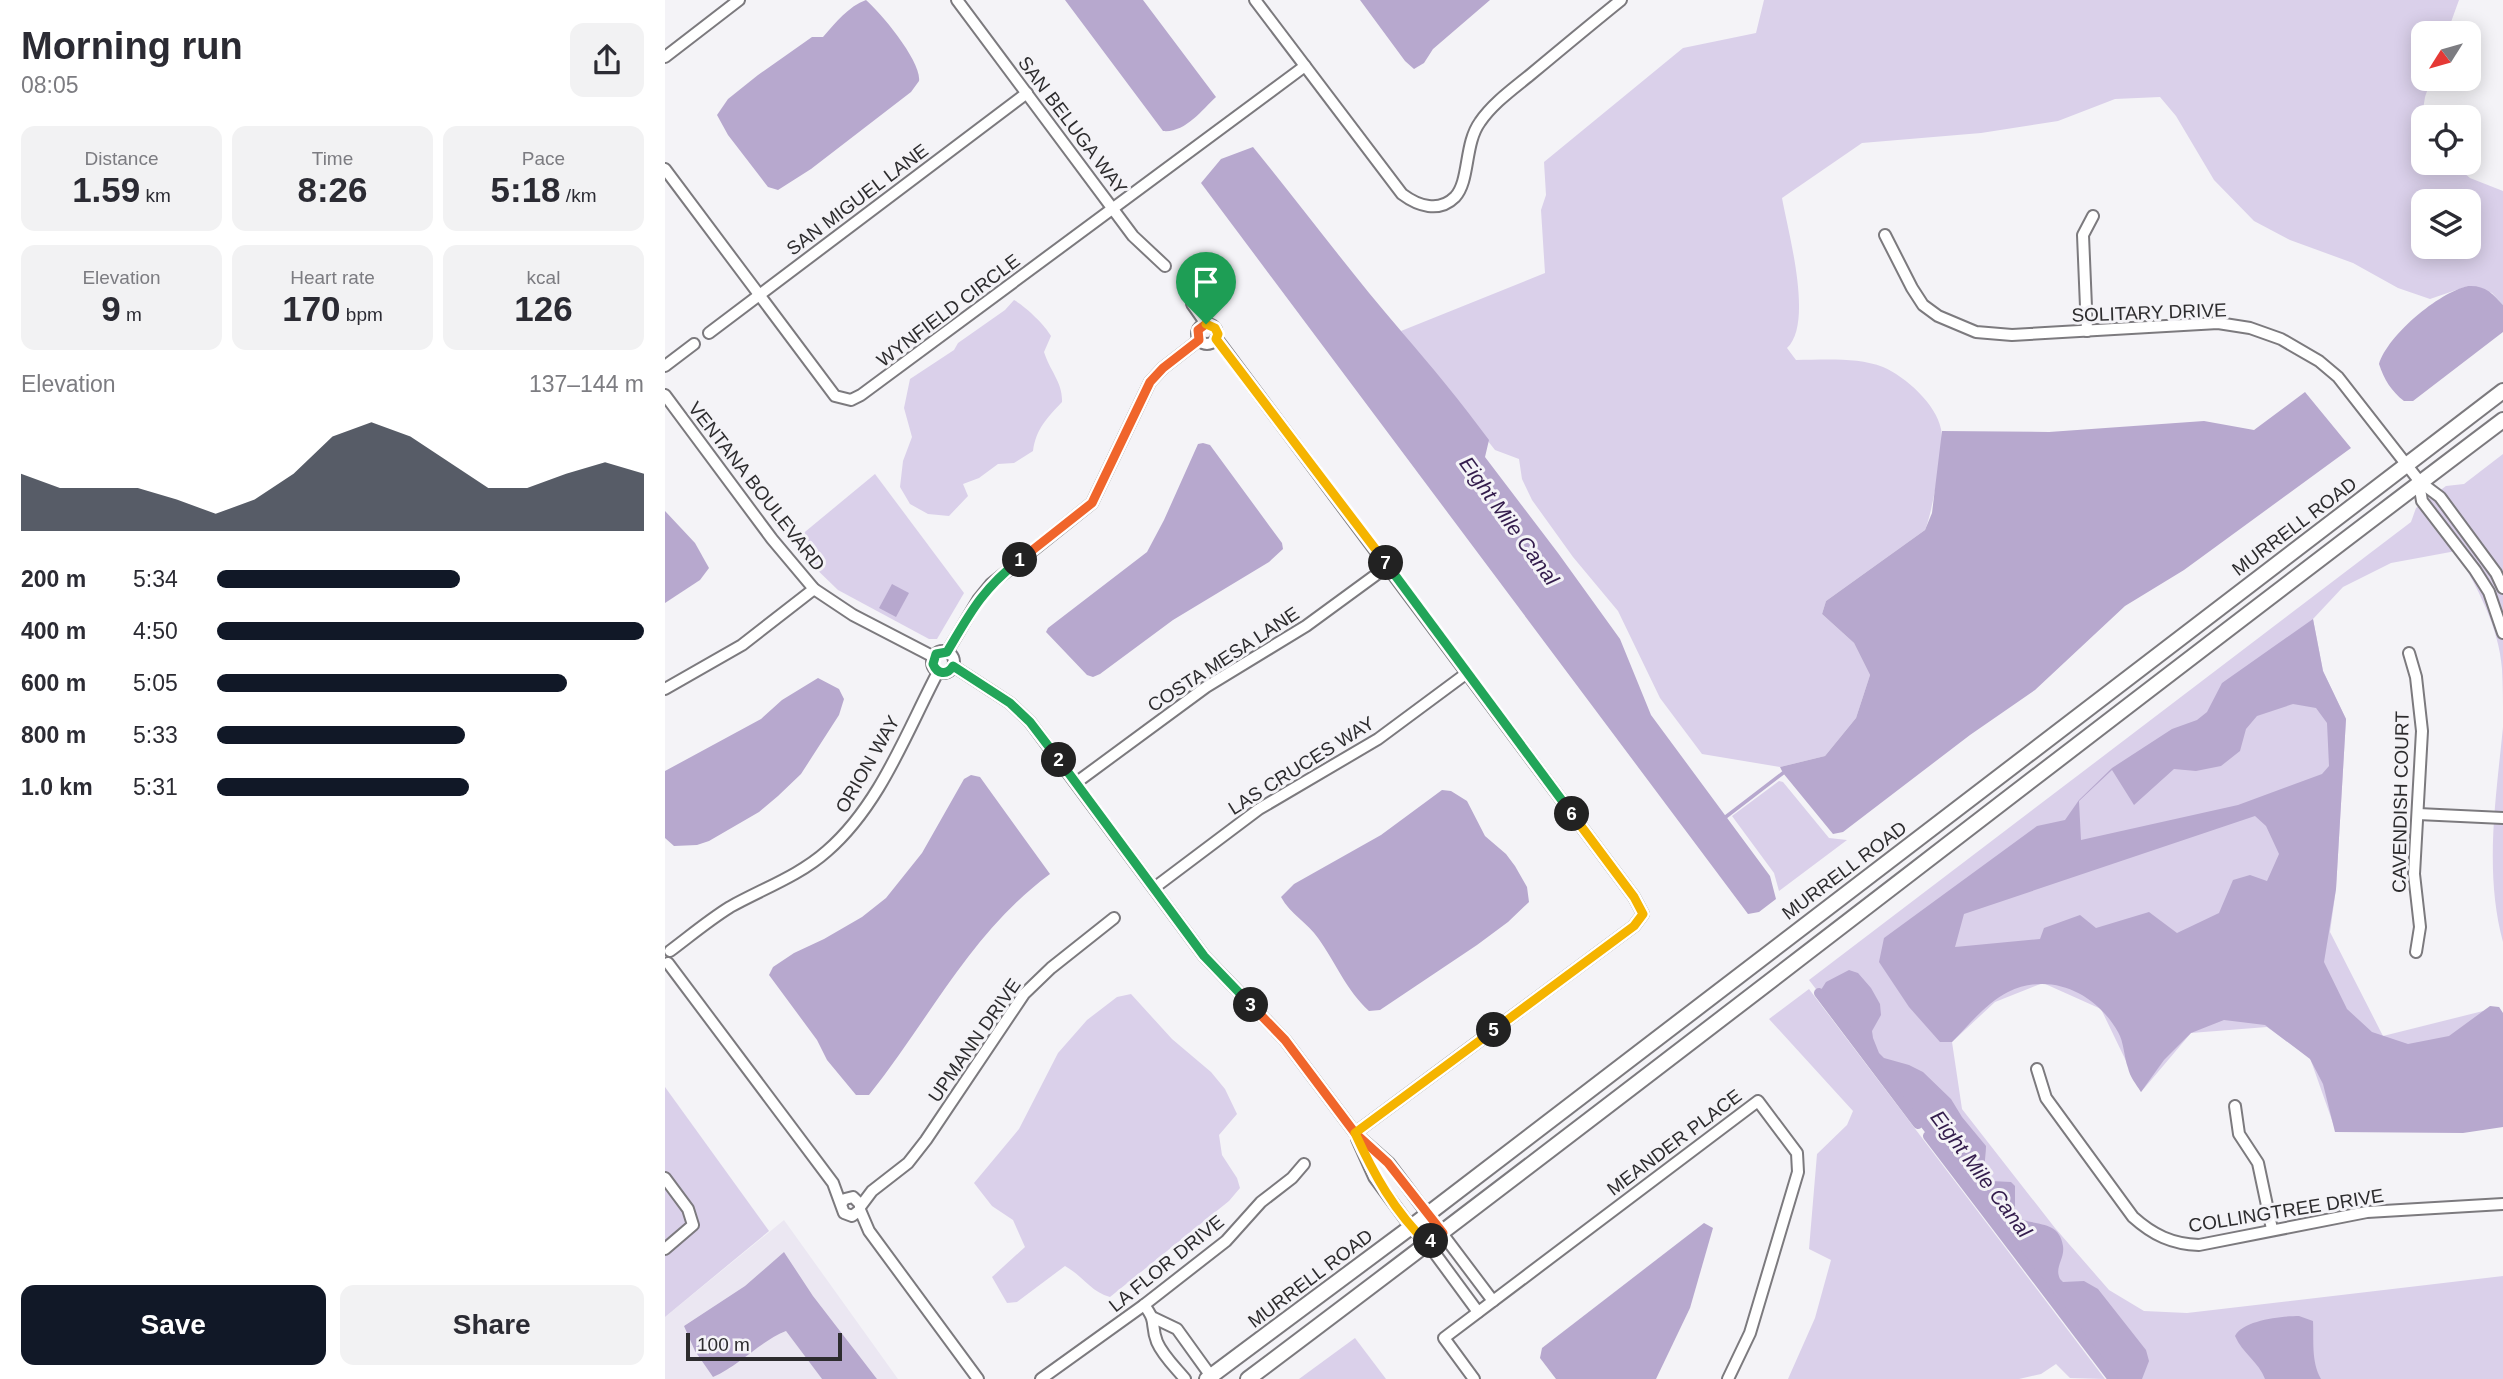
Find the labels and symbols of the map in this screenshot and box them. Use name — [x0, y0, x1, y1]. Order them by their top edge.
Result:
north arrow — [2411, 21, 2481, 91]
street label: SAN BELUGA WAY — [1014, 52, 1131, 198]
street label: SAN MIGUEL LANE — [783, 139, 932, 259]
street label: WYNFIELD CIRCLE — [873, 250, 1024, 371]
pin — [1176, 252, 1236, 324]
street label: SOLITARY DRIVE — [2071, 299, 2227, 326]
street label: VENTANA BOULEVARD — [684, 398, 829, 575]
water label: Eight Mile Canal — [1455, 452, 1564, 590]
street label: MURRELL ROAD — [2228, 473, 2361, 580]
pin: 1 — [1003, 542, 1037, 578]
pin: 7 — [1369, 546, 1403, 580]
street label: COSTA MESA LANE — [1144, 603, 1303, 716]
street label: CAVENDISH COURT — [2388, 710, 2413, 893]
street label: ORION WAY — [831, 712, 904, 817]
street label: LAS CRUCES WAY — [1225, 712, 1378, 819]
pin: 2 — [1041, 742, 1077, 778]
pin: 6 — [1555, 796, 1590, 832]
street label: MURRELL ROAD — [1778, 817, 1911, 924]
street label: UPMANN DRIVE — [924, 975, 1025, 1106]
pin: 3 — [1233, 988, 1269, 1023]
pin: 5 — [1477, 1012, 1511, 1048]
street label: MEANDER PLACE — [1603, 1085, 1746, 1200]
water label: Eight Mile Canal — [1926, 1106, 2037, 1243]
street label: COLLINGTREE DRIVE — [2187, 1185, 2385, 1236]
street label: LA FLOR DRIVE — [1105, 1211, 1228, 1316]
pin: 4 — [1413, 1224, 1449, 1258]
street label: MURRELL ROAD — [1244, 1225, 1377, 1332]
scale bar — [686, 1330, 842, 1362]

